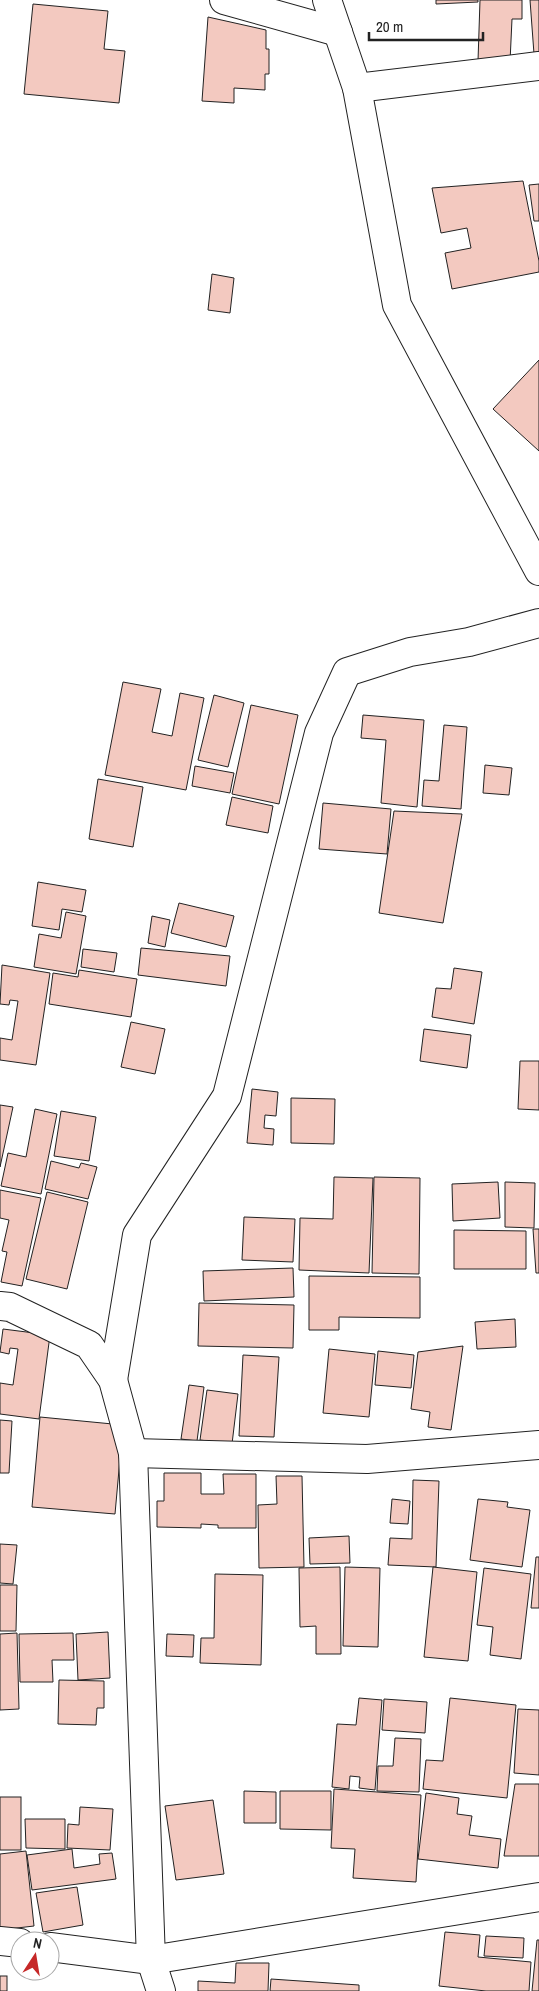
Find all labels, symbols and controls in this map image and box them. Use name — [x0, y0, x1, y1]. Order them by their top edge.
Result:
scale bar — [369, 10, 483, 42]
text: 20 m — [376, 16, 403, 37]
north arrow — [10, 1931, 60, 1981]
text: N — [32, 1934, 44, 1953]

